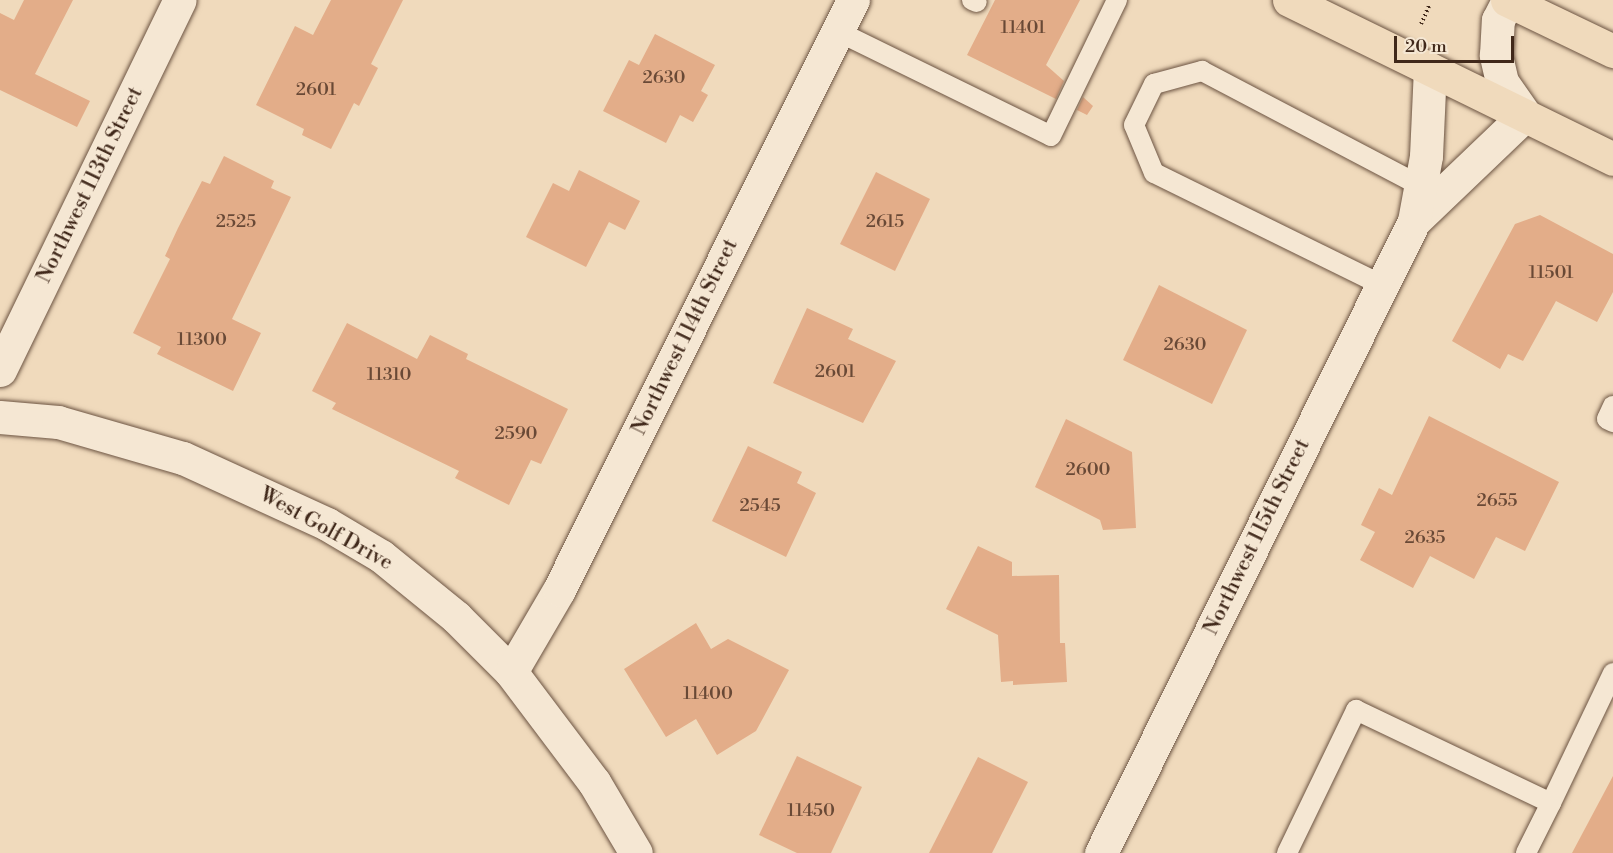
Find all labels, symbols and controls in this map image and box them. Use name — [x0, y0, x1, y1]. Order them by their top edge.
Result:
house number: 11401 — [1000, 17, 1046, 39]
scale bar — [1397, 24, 1517, 62]
text: 20 m — [1405, 35, 1447, 58]
house number: 2630 — [642, 67, 686, 89]
house number: 2601 — [296, 79, 336, 101]
street label: Northwest 113th Street — [32, 83, 148, 287]
house number: 2525 — [216, 211, 256, 233]
house number: 2615 — [866, 211, 904, 233]
street label: Northwest 114th Street — [627, 235, 743, 439]
house number: 11501 — [1528, 262, 1574, 284]
house number: 11300 — [177, 329, 227, 351]
house number: 2630 — [1163, 334, 1207, 356]
house number: 2601 — [815, 361, 855, 383]
house number: 11310 — [367, 364, 411, 386]
house number: 2590 — [494, 423, 538, 445]
street label: Northwest 115th Street — [1199, 435, 1315, 639]
house number: 2600 — [1065, 459, 1111, 481]
street label: West Golf Drive — [255, 482, 397, 576]
house number: 2655 — [1476, 490, 1518, 512]
house number: 2545 — [739, 495, 781, 517]
house number: 2635 — [1404, 527, 1446, 549]
house number: 11400 — [683, 683, 733, 705]
house number: 11450 — [787, 800, 835, 822]

